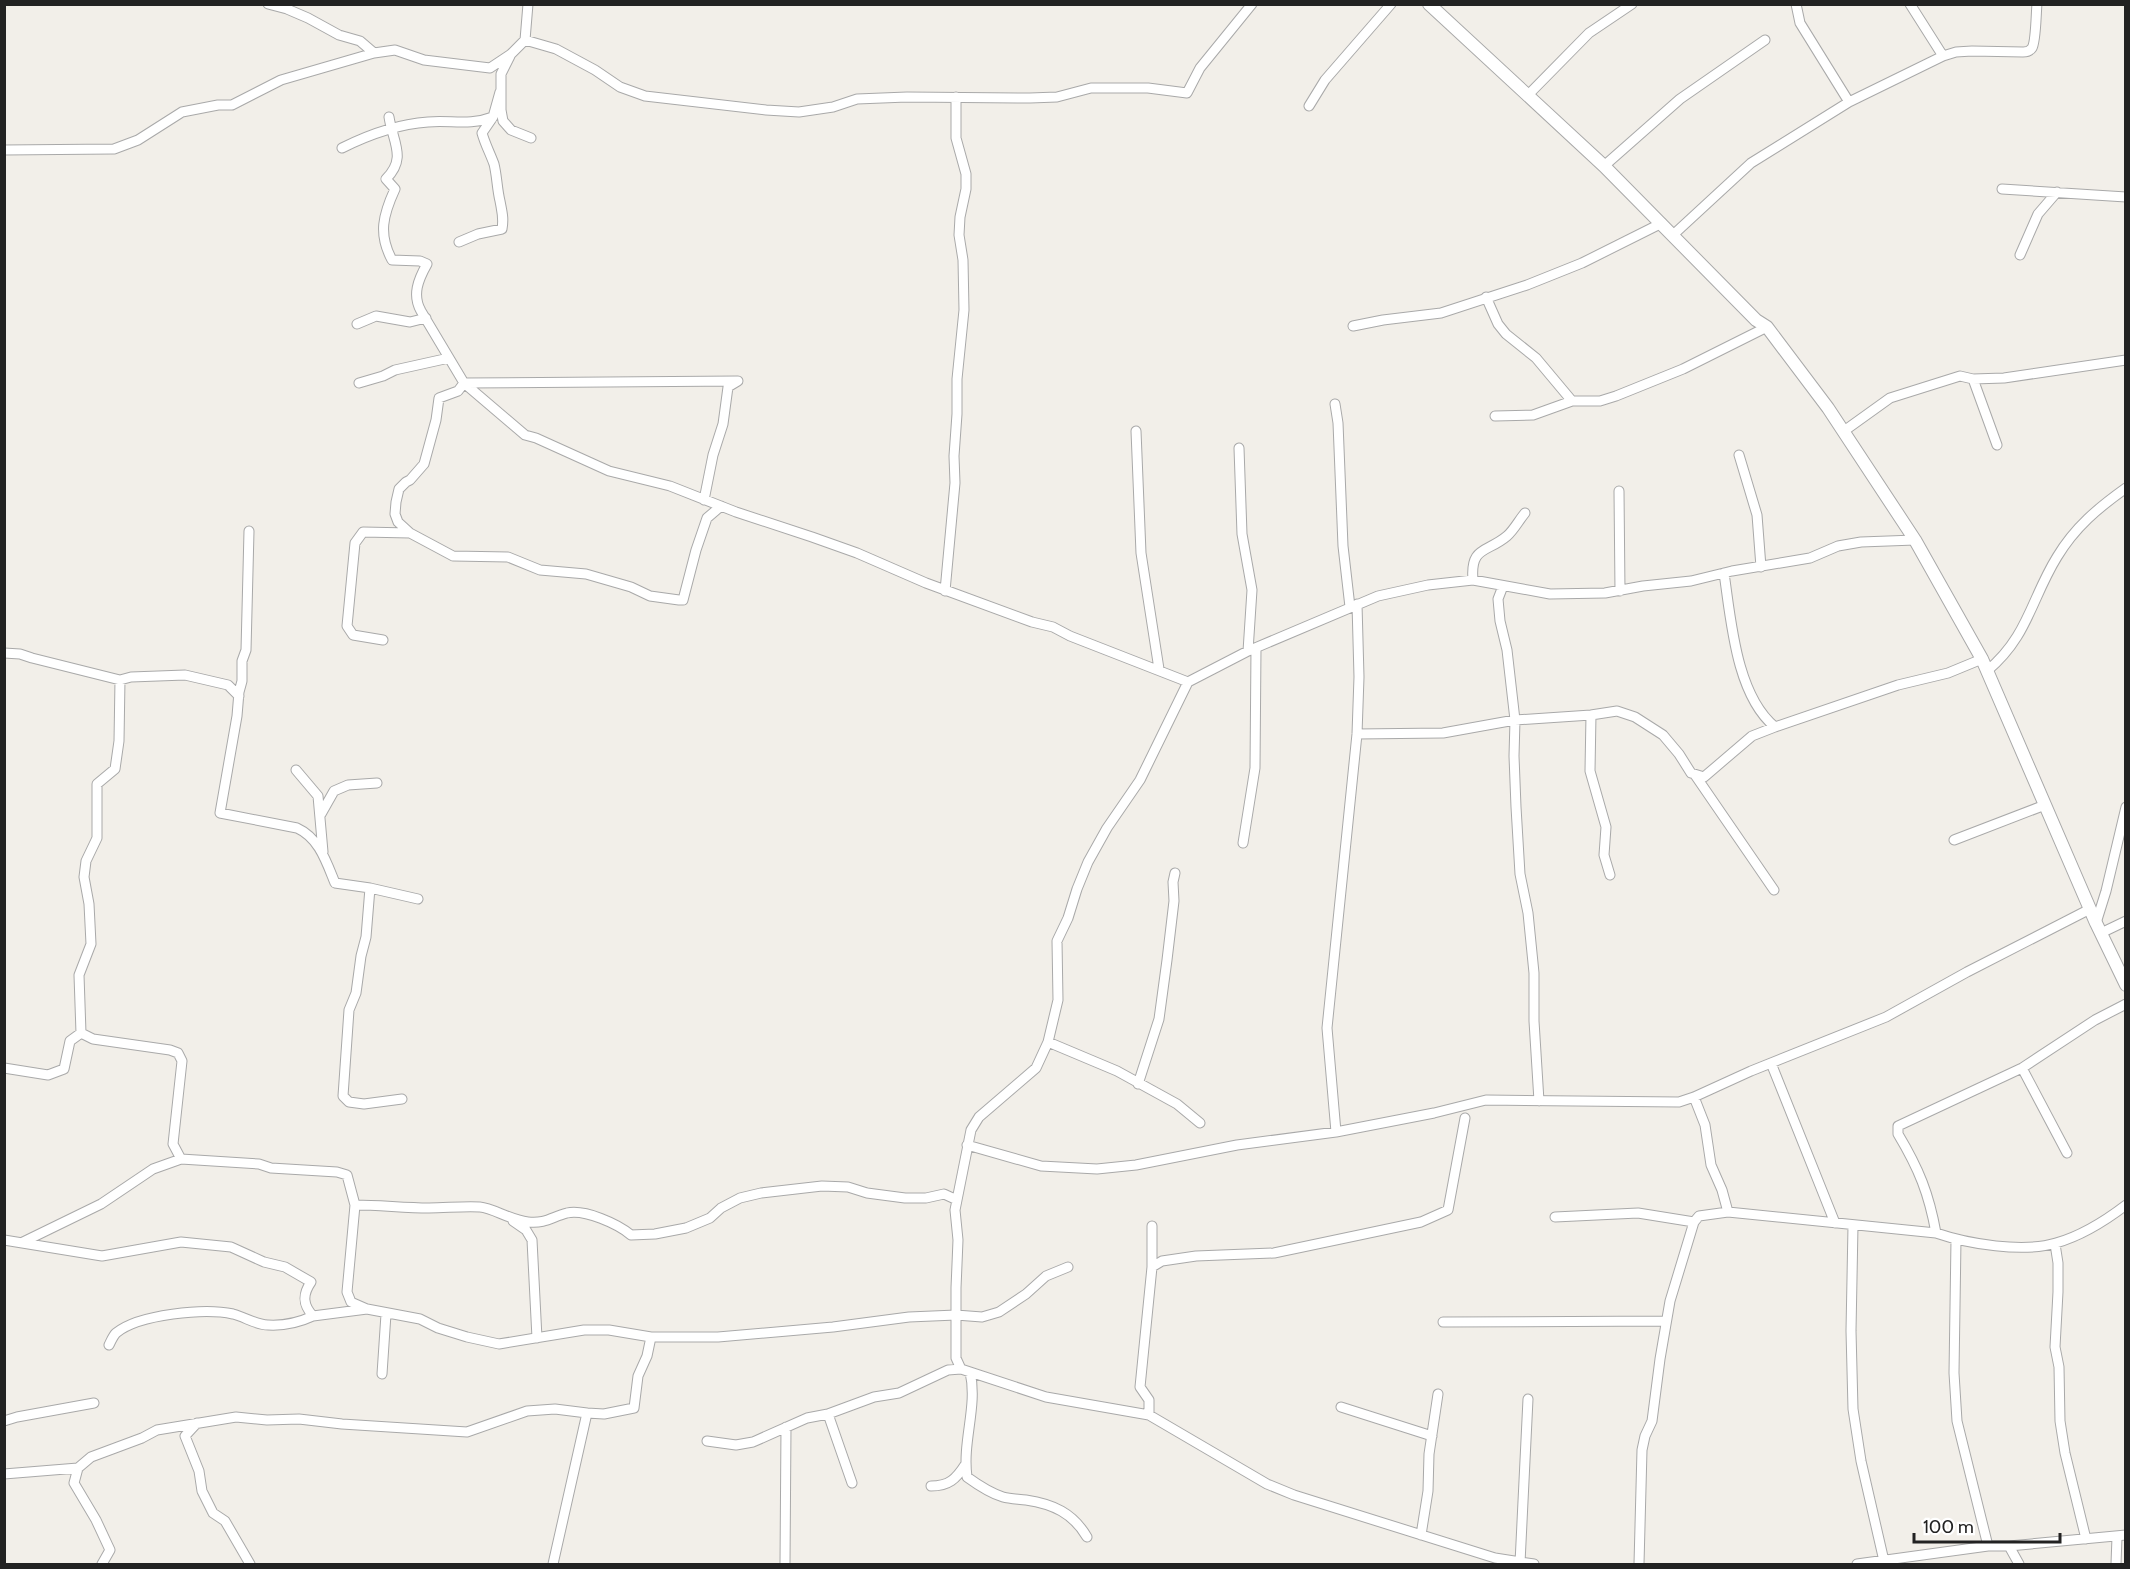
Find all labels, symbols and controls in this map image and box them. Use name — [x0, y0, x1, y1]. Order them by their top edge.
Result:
scale bar — [1914, 1506, 2060, 1544]
text: 100 m — [1923, 1516, 1974, 1538]

